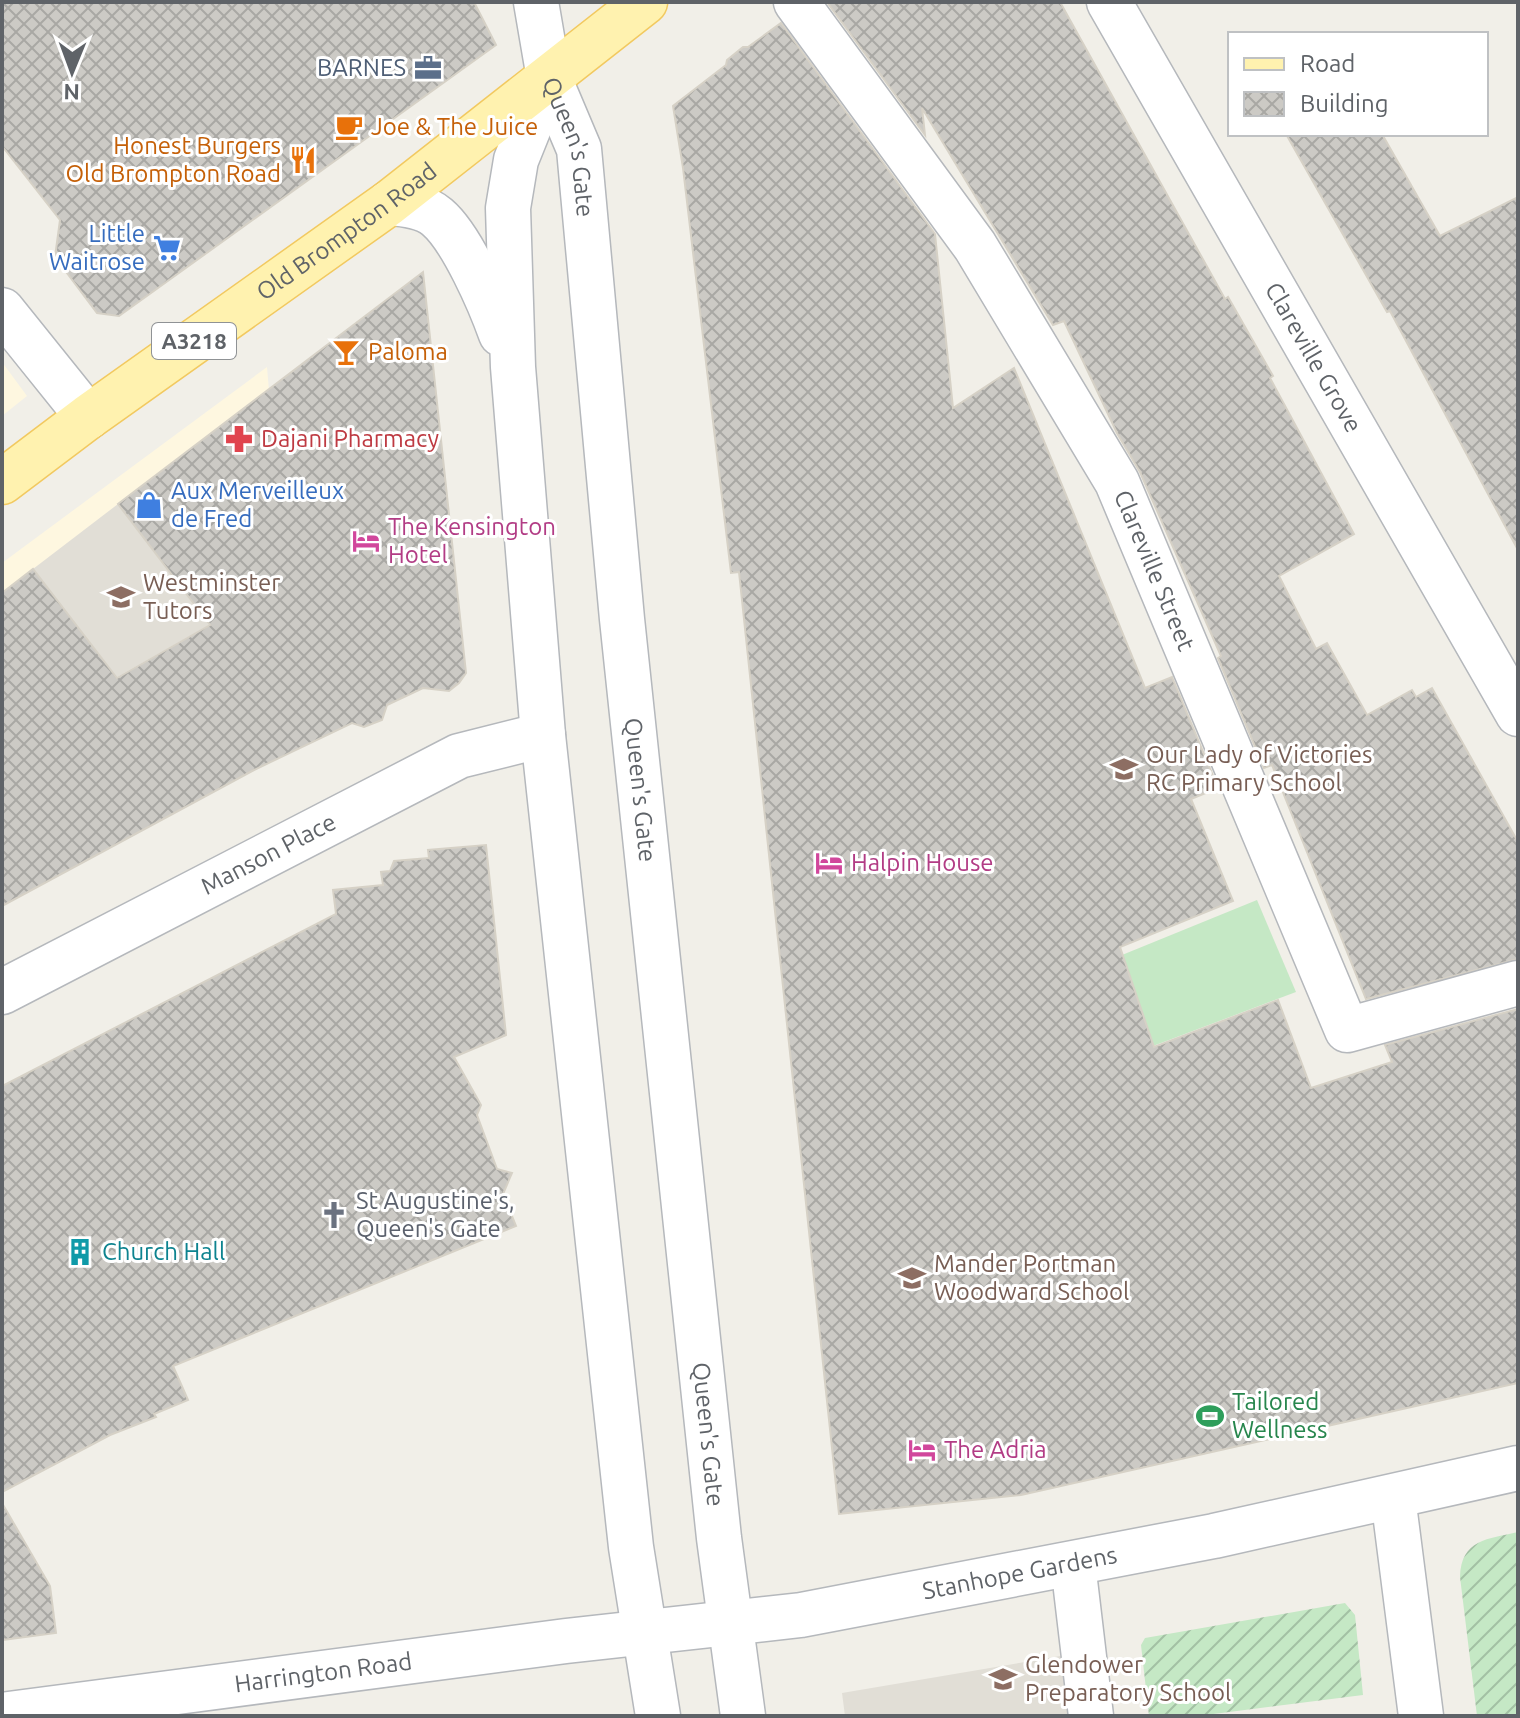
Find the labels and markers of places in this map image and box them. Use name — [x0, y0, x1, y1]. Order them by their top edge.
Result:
office icon: BARNES — [413, 53, 443, 83]
place label: BARNES — [317, 54, 406, 81]
cafe icon: Joe & The Juice — [334, 112, 364, 142]
place label: Joe & The Juice — [371, 113, 538, 140]
place label: Honest Burgers Old Brompton Road — [66, 132, 281, 187]
restaurant icon: Honest Burgers Old Brompton Road — [288, 145, 318, 175]
place label: Little Waitrose — [49, 220, 145, 275]
supermarket icon: Little Waitrose — [152, 233, 182, 263]
bar icon: Paloma — [331, 337, 361, 367]
place label: Paloma — [368, 338, 448, 365]
pharmacy icon: Dajani Pharmacy — [224, 424, 254, 454]
place label: Dajani Pharmacy — [261, 425, 439, 452]
place label: Aux Merveilleux de Fred — [171, 477, 344, 532]
shop icon: Aux Merveilleux de Fred — [134, 490, 164, 520]
place label: The Kensington Hotel — [388, 513, 556, 568]
hotel icon: The Kensington Hotel — [351, 526, 381, 556]
place label: Westminster Tutors — [143, 569, 280, 624]
school or university icon: Westminster Tutors — [106, 582, 136, 612]
place label: Our Lady of Victories RC Primary School — [1146, 741, 1372, 796]
school or university icon: Our Lady of Victories RC Primary School — [1109, 754, 1139, 784]
hotel icon: Halpin House — [814, 848, 844, 878]
place label: Halpin House — [851, 849, 994, 876]
place label: St Augustine's, Queen's Gate — [356, 1187, 515, 1242]
church icon: St Augustine's, Queen's Gate — [319, 1200, 349, 1230]
building icon: Church Hall — [65, 1237, 95, 1267]
place label: Church Hall — [102, 1238, 225, 1265]
place label: Mander Portman Woodward School — [934, 1250, 1129, 1305]
school or university icon: Mander Portman Woodward School — [897, 1263, 927, 1293]
place label: Tailored Wellness — [1232, 1388, 1327, 1443]
sports icon: Tailored Wellness — [1195, 1401, 1225, 1431]
hotel icon: The Adria — [907, 1435, 937, 1465]
place label: The Adria — [944, 1436, 1047, 1463]
place label: Glendower Preparatory School — [1025, 1651, 1231, 1706]
school or university icon: Glendower Preparatory School — [988, 1664, 1018, 1694]

